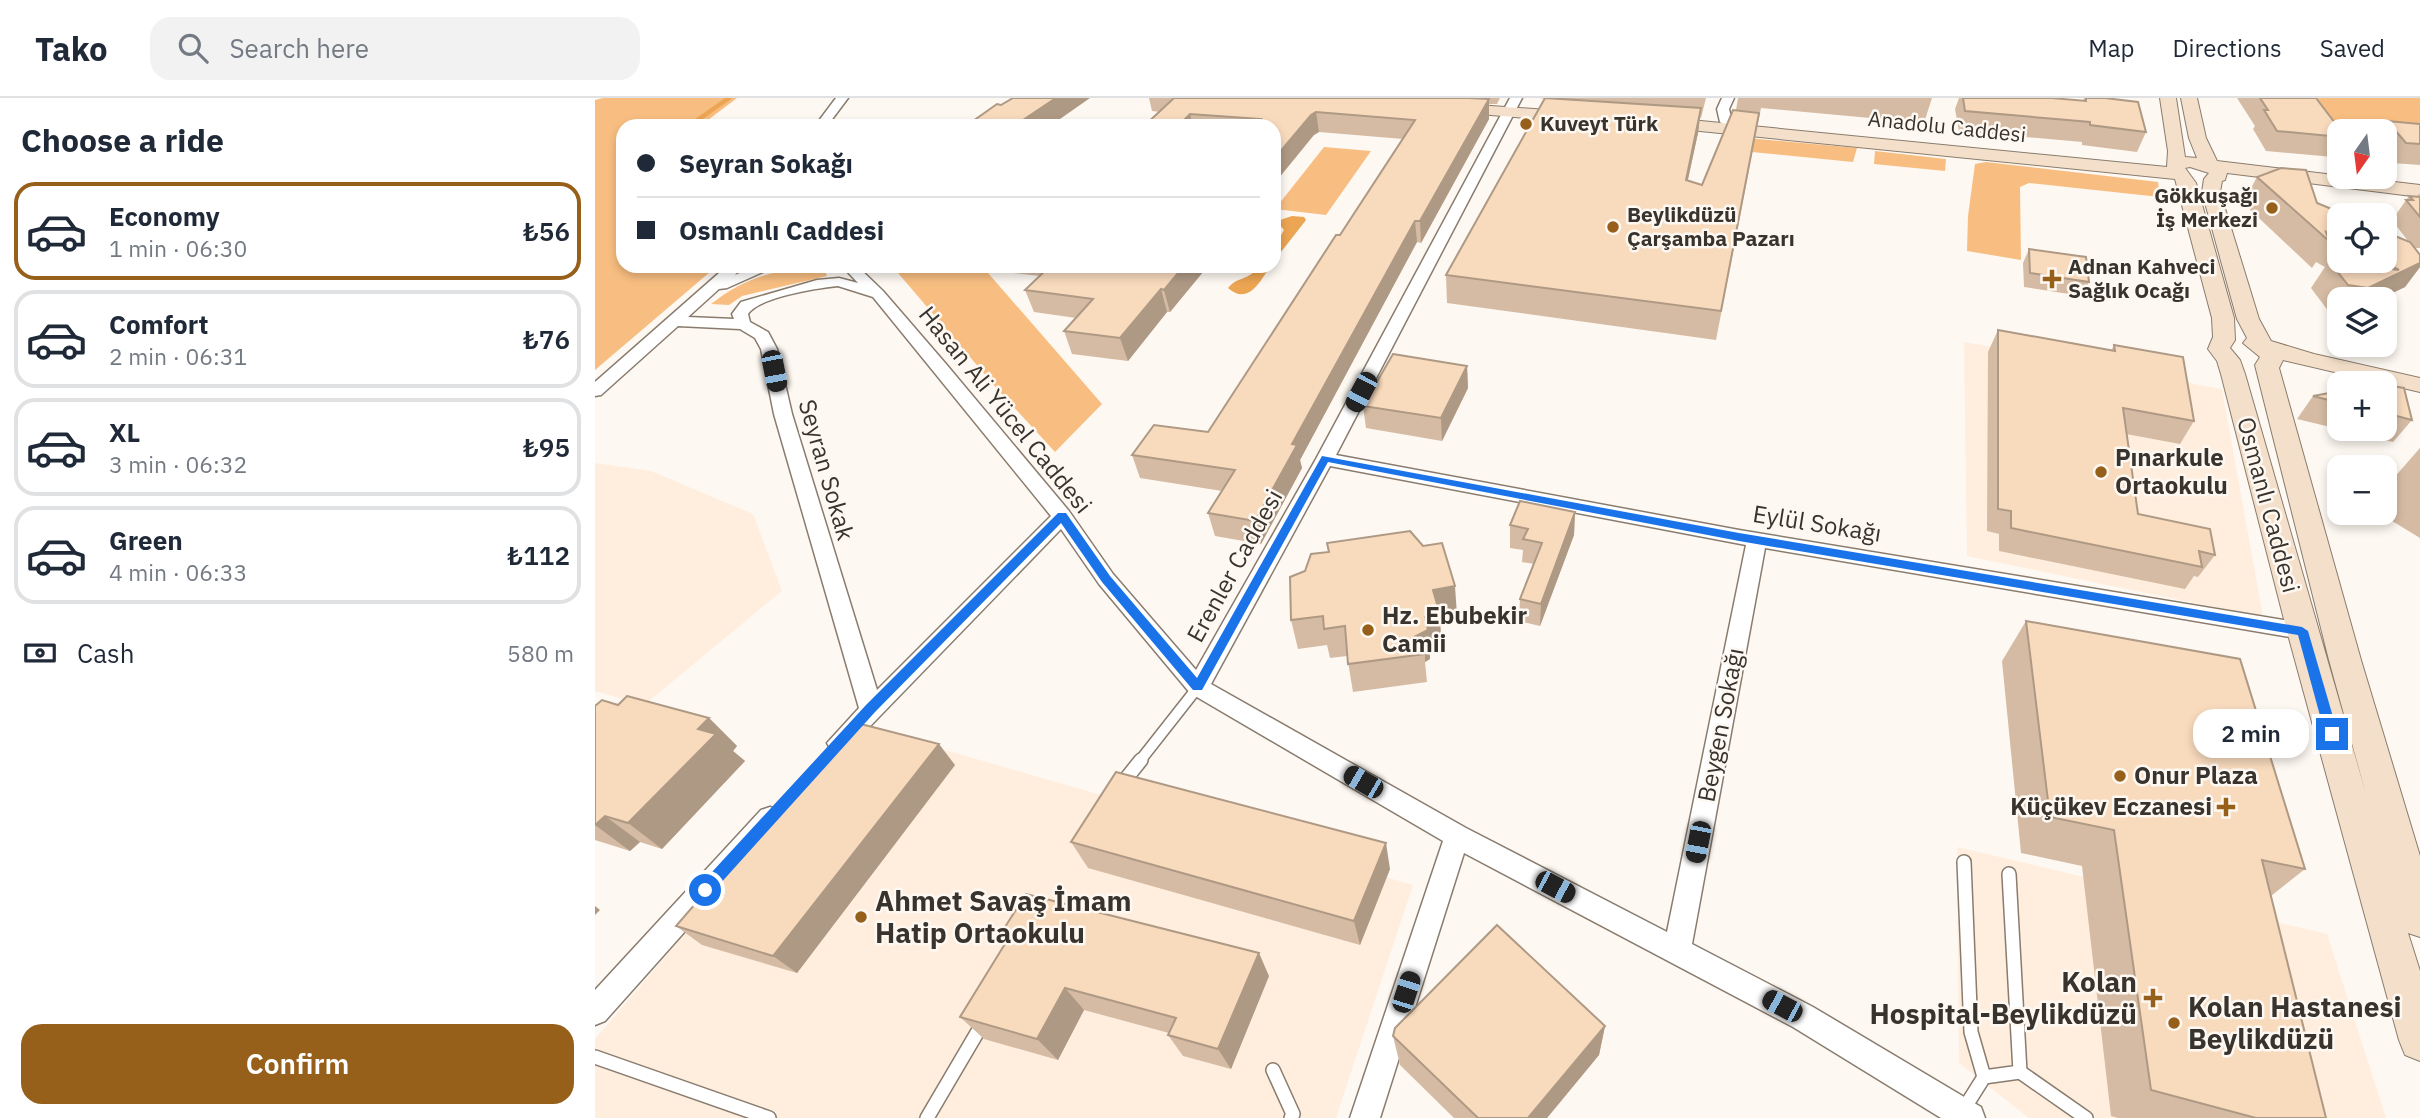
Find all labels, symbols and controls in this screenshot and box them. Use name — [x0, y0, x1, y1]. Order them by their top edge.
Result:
search box — [150, 17, 640, 80]
text: Tako — [35, 27, 108, 70]
icon: search — [174, 29, 212, 67]
text: Search here — [230, 31, 369, 65]
text: Map — [2088, 32, 2134, 64]
text: Directions — [2172, 32, 2282, 64]
text: Saved — [2320, 32, 2385, 64]
street label: Anadolu Caddesi — [1867, 104, 2028, 148]
place label: Kuveyt Türk — [1540, 109, 1659, 137]
marker: Kuveyt Türk — [1518, 116, 1534, 132]
text: Choose a ride — [21, 119, 224, 161]
north arrow — [2327, 119, 2397, 189]
map controls — [2327, 119, 2397, 525]
text: Seyran Sokağı — [679, 146, 853, 180]
place label: Gökkuşağı İş Merkezi — [2154, 181, 2258, 233]
text: Economy — [109, 199, 220, 233]
icon: car — [25, 200, 88, 263]
place label: Beylikdüzü Çarşamba Pazarı — [1627, 200, 1795, 252]
marker: Gökkuşağı İş Merkezi — [2264, 200, 2280, 216]
button: locate — [2327, 203, 2397, 273]
text: Osmanlı Caddesi — [679, 213, 884, 247]
text: ₺56 — [523, 214, 570, 248]
marker: Beylikdüzü Çarşamba Pazarı — [1605, 219, 1621, 235]
text: 1 min · 06:30 — [109, 233, 247, 263]
place label: Adnan Kahveci Sağlık Ocağı — [2068, 252, 2216, 304]
marker: Adnan Kahveci Sağlık Ocağı — [2042, 269, 2062, 289]
button: layers — [2327, 287, 2397, 357]
street label: Hasan Ali Yücel Caddesi — [912, 299, 1099, 520]
text: Comfort — [109, 307, 208, 341]
icon: car — [25, 308, 88, 371]
text: ₺76 — [523, 322, 570, 356]
text: 2 min · 06:31 — [109, 341, 247, 371]
car — [760, 348, 789, 394]
car — [1342, 369, 1381, 415]
button: + — [2327, 371, 2397, 441]
street label: Seyran Sokak — [792, 396, 862, 544]
street label: Osmanlı Caddesi — [2230, 413, 2308, 596]
text: XL — [109, 415, 140, 449]
icon: car — [25, 416, 88, 479]
text: ₺95 — [523, 430, 570, 464]
place label: Pınarkule Ortaokulu — [2115, 441, 2228, 501]
text: 3 min · 06:32 — [109, 449, 247, 479]
button: − — [2327, 455, 2397, 525]
marker: Pınarkule Ortaokulu — [2093, 464, 2109, 480]
street label: Erenler Caddesi — [1179, 483, 1289, 648]
street label: Eylül Sokağı — [1751, 497, 1884, 549]
text: Green — [109, 523, 183, 557]
icon: car — [25, 524, 88, 587]
text: ₺112 — [507, 538, 570, 572]
text: 4 min · 06:33 — [109, 557, 247, 587]
place label: Hz. Ebubekir Camii — [1382, 599, 1527, 659]
marker: Hz. Ebubekir Camii — [1360, 622, 1376, 638]
icon: cash — [21, 634, 59, 672]
text: Cash — [77, 636, 134, 670]
text: 580 m — [507, 638, 574, 668]
street label: Beygen Sokağı — [1689, 645, 1751, 805]
callout: 2 min — [2192, 710, 2307, 758]
text: 2 min — [2221, 718, 2281, 748]
route end — [2316, 718, 2348, 750]
place label: Onur Plaza — [2134, 759, 2258, 791]
car — [1340, 762, 1387, 802]
marker: Onur Plaza — [2112, 768, 2128, 784]
place label: Küçükev Eczanesi — [2010, 790, 2212, 822]
marker: Küçükev Eczanesi — [2218, 799, 2234, 815]
car — [1684, 819, 1713, 865]
car — [1532, 868, 1579, 906]
route start — [689, 874, 721, 906]
place label: Ahmet Savaş İmam Hatip Ortaokulu — [875, 882, 1132, 951]
marker: Ahmet Savaş İmam Hatip Ortaokulu — [853, 909, 869, 925]
place label: Kolan Hospital-Beylikdüzü — [1869, 963, 2137, 1032]
car — [1390, 969, 1423, 1015]
car — [1759, 987, 1806, 1025]
marker: Kolan Hospital-Beylikdüzü — [2143, 988, 2163, 1008]
place label: Kolan Hastanesi Beylikdüzü — [2188, 988, 2402, 1057]
marker: Kolan Hastanesi Beylikdüzü — [2166, 1015, 2182, 1031]
button: Confirm — [21, 1024, 574, 1104]

